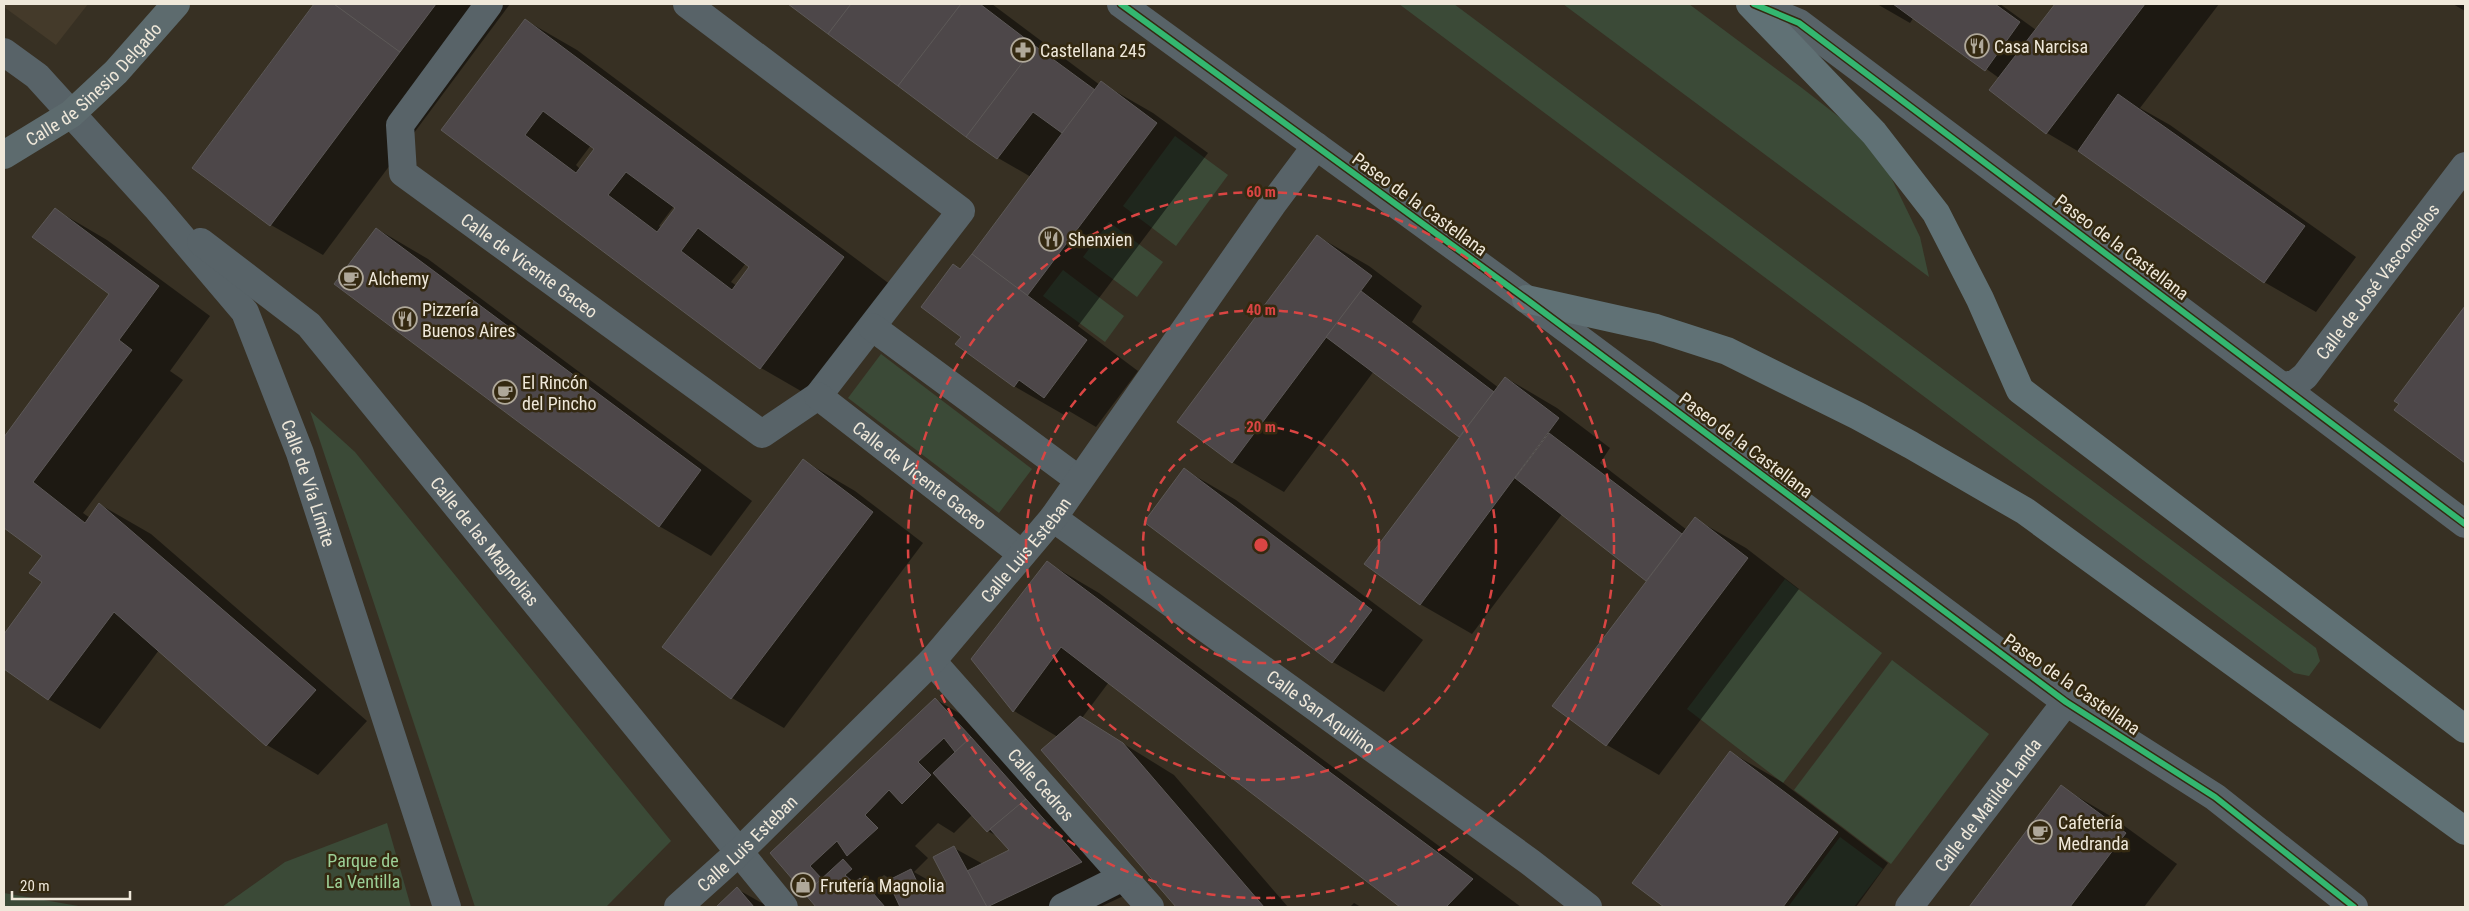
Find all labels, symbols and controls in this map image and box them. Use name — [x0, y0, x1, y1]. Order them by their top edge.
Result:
street label: Calle de Sinesio Delgado — [22, 18, 165, 150]
restaurant icon: Casa Narcisa — [1964, 33, 1990, 59]
place label: Casa Narcisa — [1994, 36, 2088, 57]
pharmacy icon: Castellana 245 — [1010, 37, 1036, 63]
place label: Castellana 245 — [1040, 40, 1146, 61]
street label: Paseo de la Castellana — [1348, 148, 1492, 260]
text: 60 m — [1246, 183, 1276, 201]
street label: Paseo de la Castellana — [2051, 190, 2193, 304]
street label: Calle de José Vasconcelos — [2311, 199, 2443, 363]
street label: Calle de Vicente Gaceo — [457, 208, 602, 322]
restaurant icon: Shenxien — [1038, 226, 1064, 252]
place label: Shenxien — [1068, 229, 1132, 250]
cafe icon: Alchemy — [338, 265, 364, 291]
place label: Alchemy — [368, 268, 430, 289]
place label: Pizzería Buenos Aires — [422, 299, 516, 341]
text: 40 m — [1246, 301, 1276, 319]
restaurant icon: Pizzería Buenos Aires — [392, 306, 418, 332]
place label: El Rincón del Pincho — [522, 372, 597, 414]
cafe icon: El Rincón del Pincho — [492, 379, 518, 405]
street label: Paseo de la Castellana — [1675, 388, 1817, 502]
street label: Calle de Vía Límite — [277, 417, 340, 549]
street label: Calle de Vicente Gaceo — [849, 417, 991, 533]
text: 20 m — [1246, 418, 1276, 436]
street label: Calle de las Magnolias — [426, 472, 544, 610]
street label: Calle Luis Esteban — [976, 493, 1075, 607]
centre of rings — [1252, 536, 1270, 554]
street label: Paseo de la Castellana — [2000, 629, 2144, 739]
street label: Calle San Aquilino — [1263, 665, 1380, 758]
street label: Calle de Matilde Landa — [1930, 734, 2045, 875]
street label: Calle Cedros — [1004, 744, 1079, 825]
street label: Calle Luis Esteban — [692, 790, 801, 895]
place label: Cafetería Medranda — [2058, 812, 2129, 854]
cafe icon: Cafetería Medranda — [2027, 819, 2053, 845]
park label: Parque de La Ventilla — [326, 850, 400, 892]
scale bar — [12, 868, 130, 900]
shop icon: Frutería Magnolia — [790, 872, 816, 898]
place label: Frutería Magnolia — [820, 875, 945, 896]
text: 20 m — [20, 877, 50, 895]

